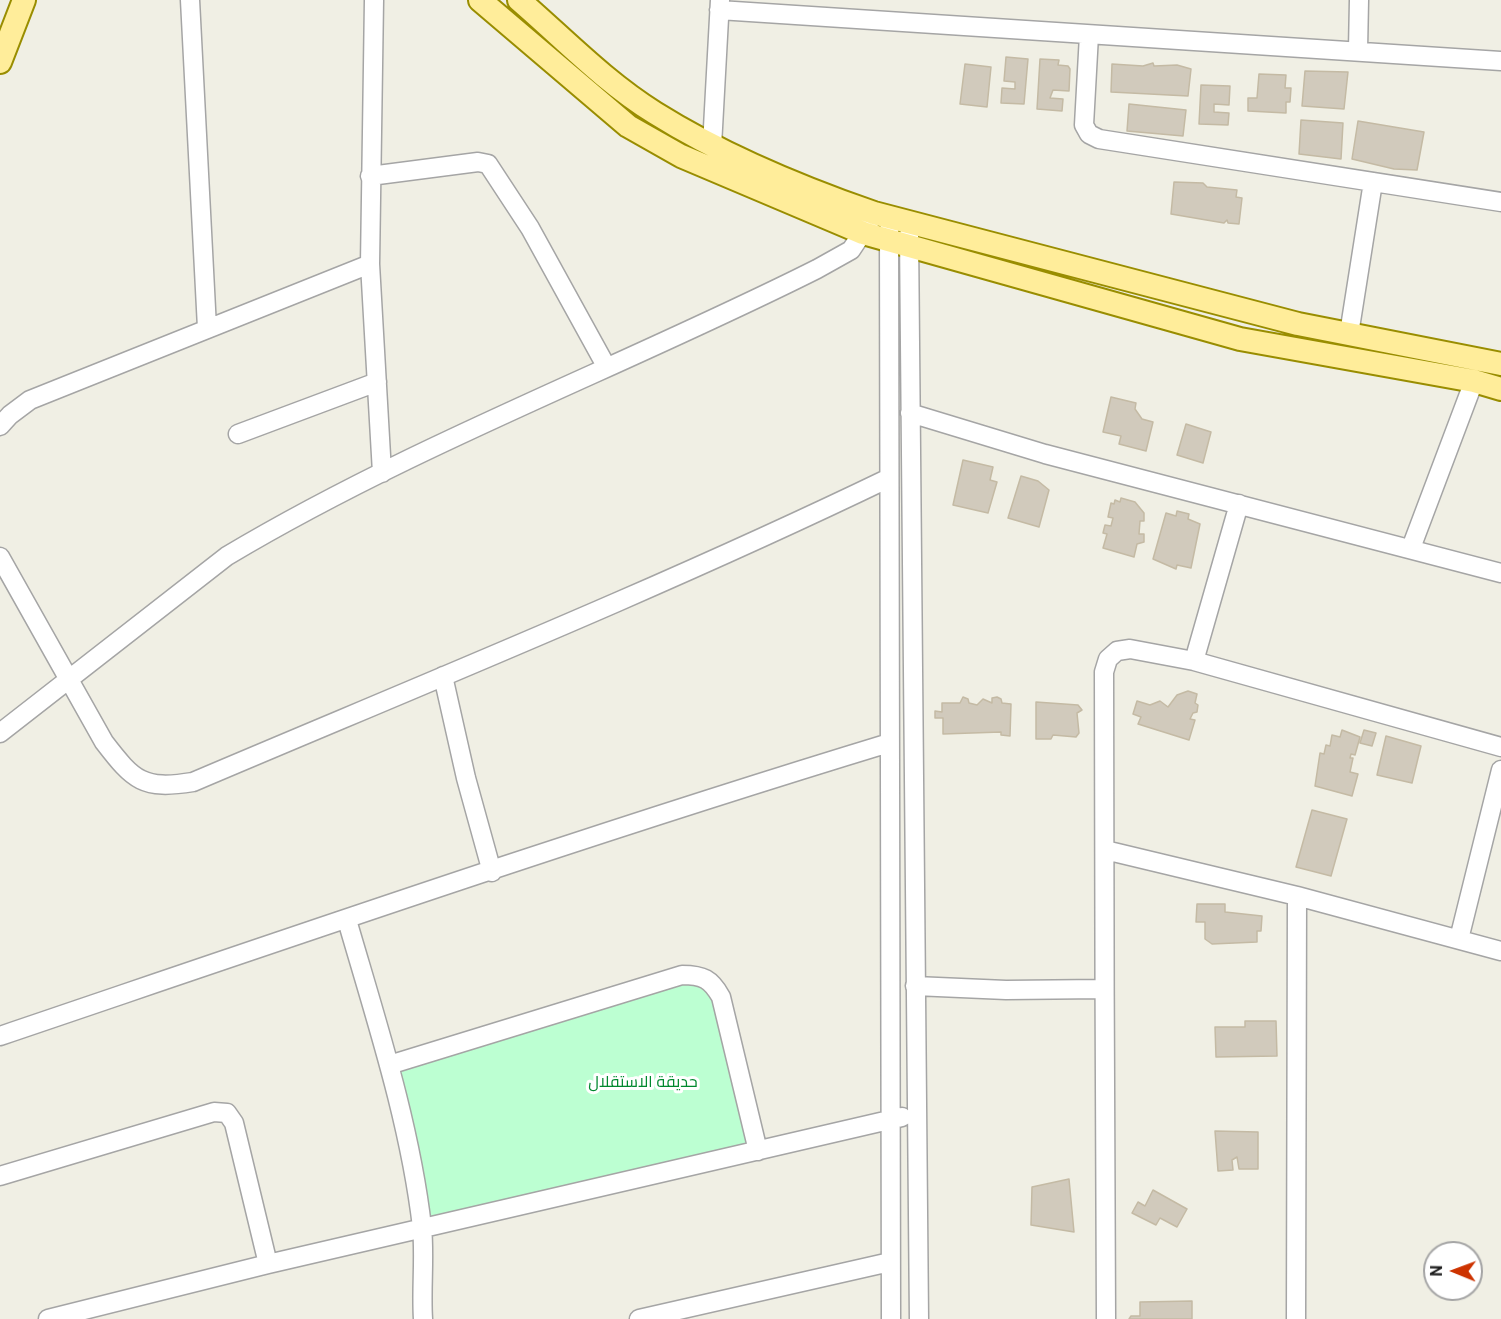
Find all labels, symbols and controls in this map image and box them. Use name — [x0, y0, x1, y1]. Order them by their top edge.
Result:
park label: حديقة الاستقلال — [588, 1073, 698, 1093]
north arrow — [1423, 1241, 1483, 1301]
text: N — [1427, 1265, 1446, 1277]

